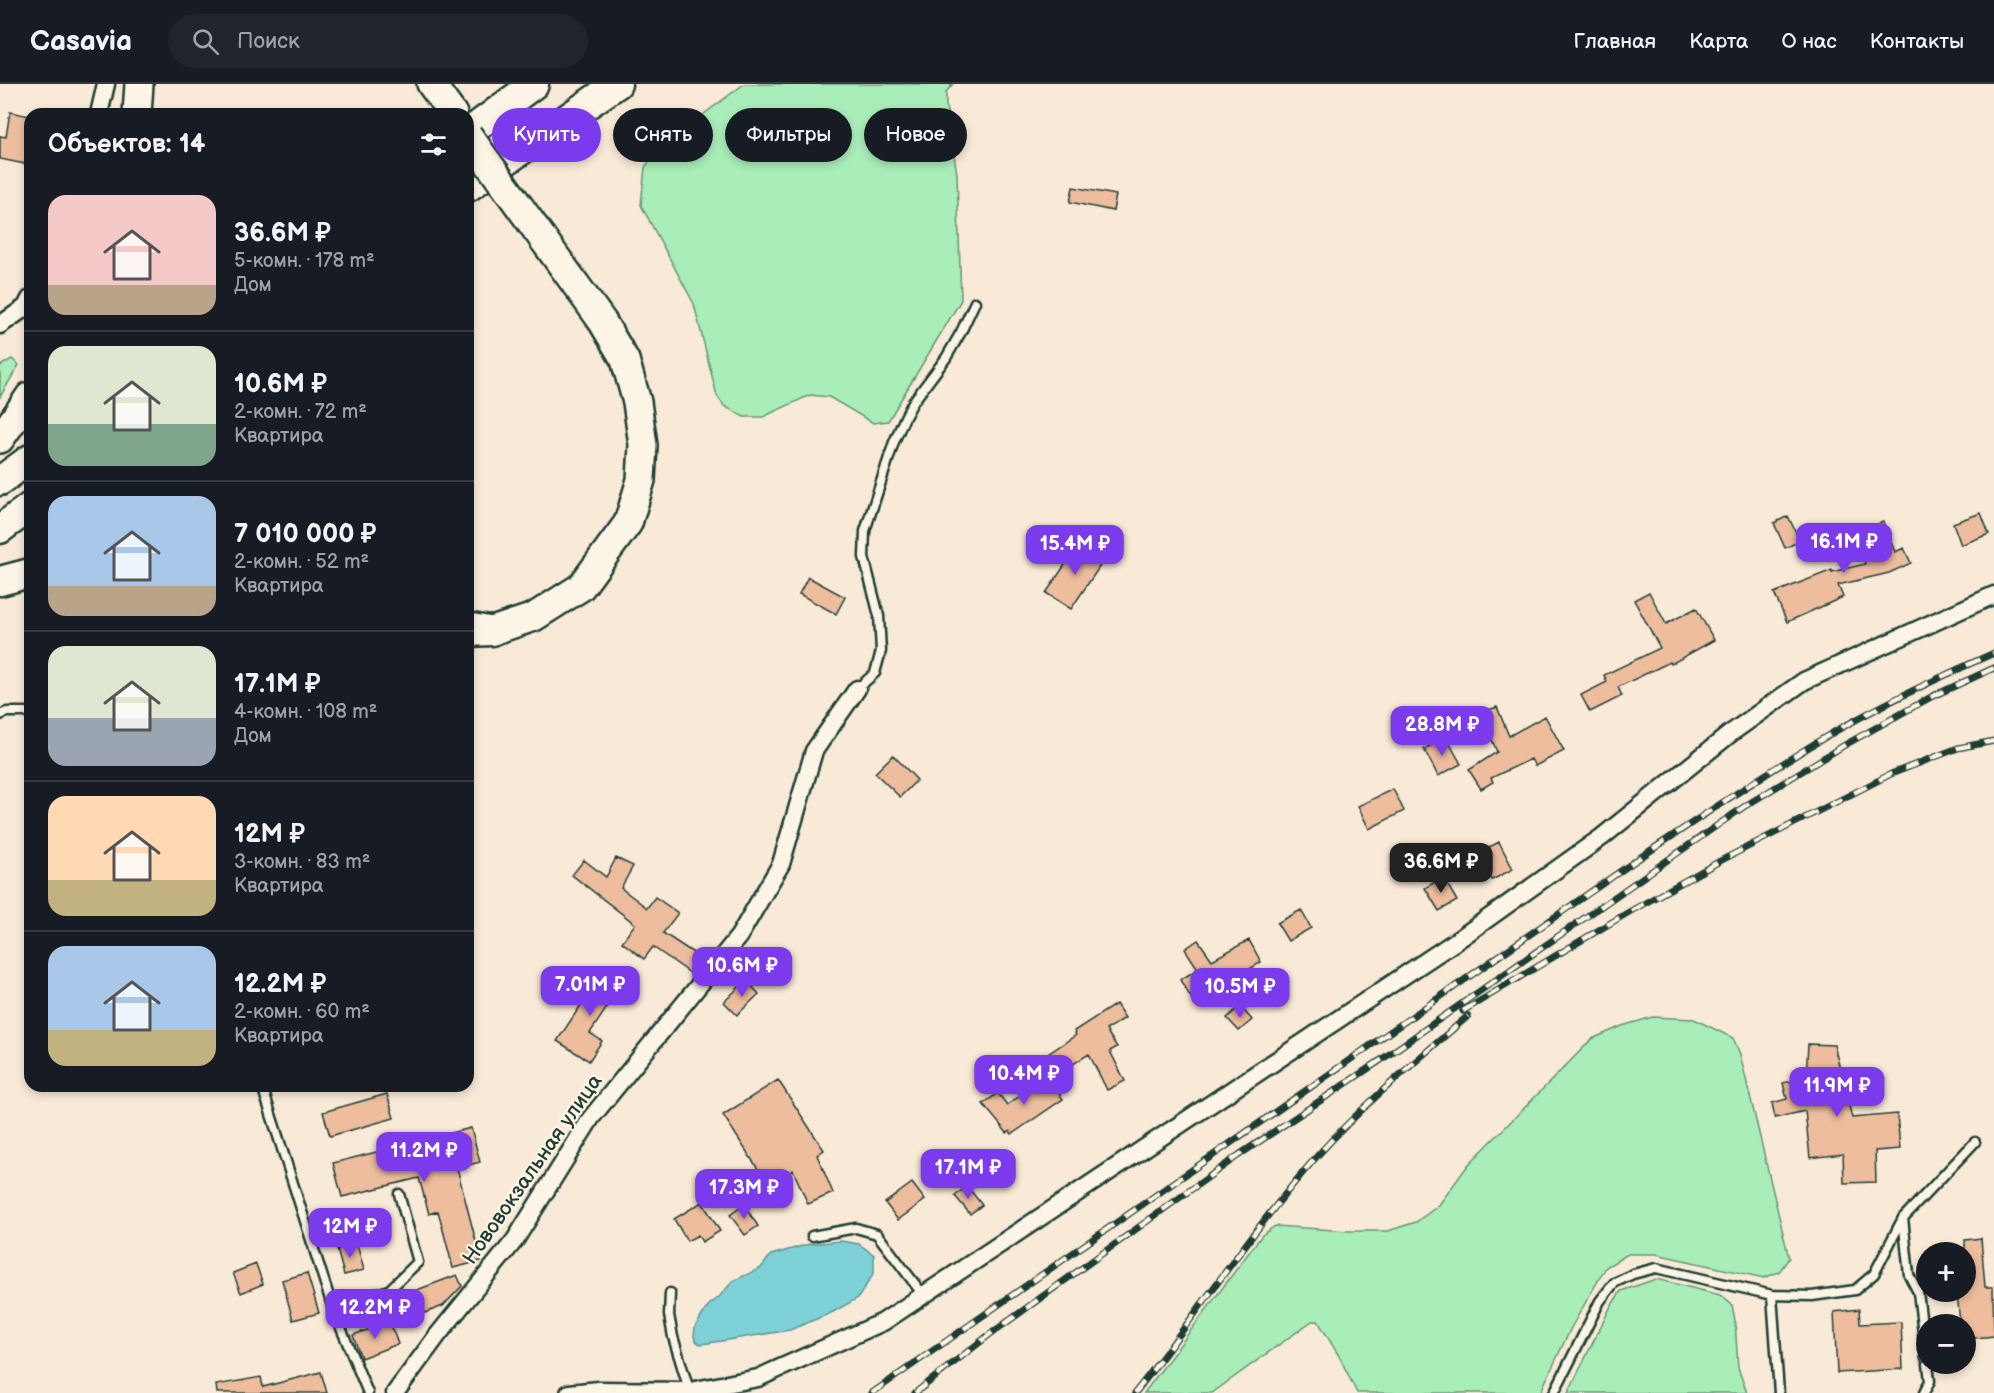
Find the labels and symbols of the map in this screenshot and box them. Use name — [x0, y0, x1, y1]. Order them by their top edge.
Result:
pin: 16.1M ₽ — [1789, 523, 1899, 574]
pin: 15.4M ₽ — [1020, 525, 1130, 576]
pin: 28.8M ₽ — [1387, 706, 1497, 757]
pin: 36.6M ₽ — [1386, 843, 1496, 894]
pin: 10.6M ₽ — [687, 947, 797, 998]
pin: 7.01M ₽ — [535, 966, 645, 1017]
pin: 10.5M ₽ — [1185, 968, 1295, 1019]
pin: 10.4M ₽ — [969, 1055, 1079, 1106]
pin: 11.9M ₽ — [1782, 1067, 1892, 1118]
street label: Нововокзальная улица — [457, 1069, 608, 1269]
pin: 11.2M ₽ — [369, 1132, 479, 1183]
pin: 17.1M ₽ — [913, 1149, 1023, 1200]
pin: 17.3M ₽ — [689, 1169, 799, 1220]
pin: 12M ₽ — [308, 1208, 392, 1259]
pin: 12.2M ₽ — [320, 1289, 430, 1340]

